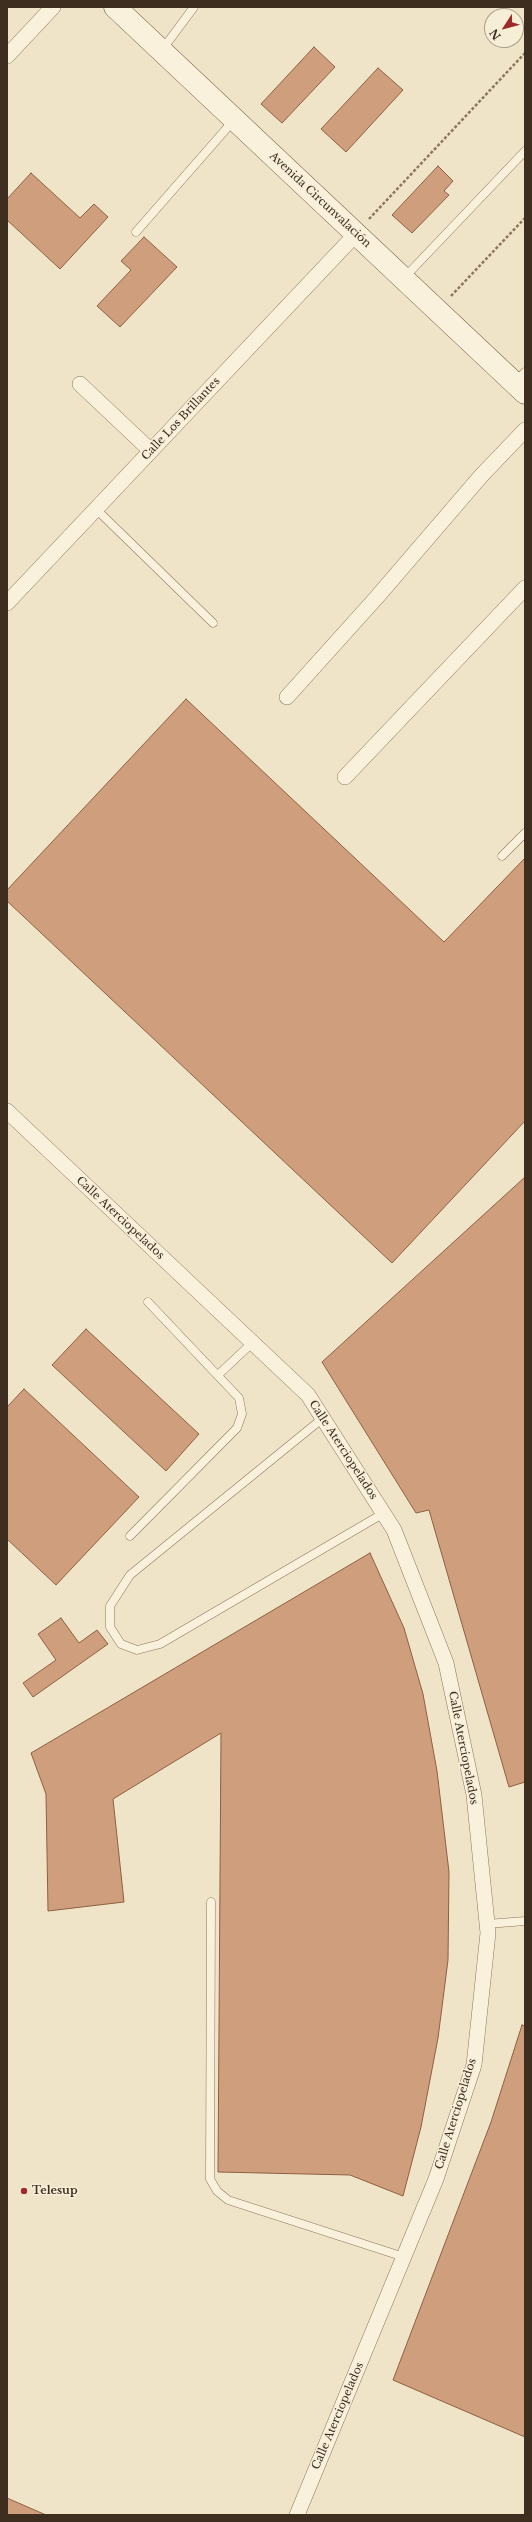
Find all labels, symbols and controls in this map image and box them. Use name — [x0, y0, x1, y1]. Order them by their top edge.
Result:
north arrow — [484, 8, 524, 48]
text: N — [486, 26, 504, 43]
street label: Avenida Circunvalación — [267, 150, 373, 250]
street label: Calle Los Brillantes — [139, 375, 223, 463]
street label: Calle Aterciopelados — [73, 1174, 167, 1262]
street label: Calle Aterciopelados — [306, 1398, 380, 1502]
street label: Calle Aterciopelados — [446, 1690, 480, 1806]
street label: Calle Aterciopelados — [433, 2057, 479, 2171]
place label: Telesup — [32, 2184, 78, 2198]
marker: Telesup — [19, 2186, 29, 2196]
street label: Calle Aterciopelados — [309, 2360, 367, 2472]

